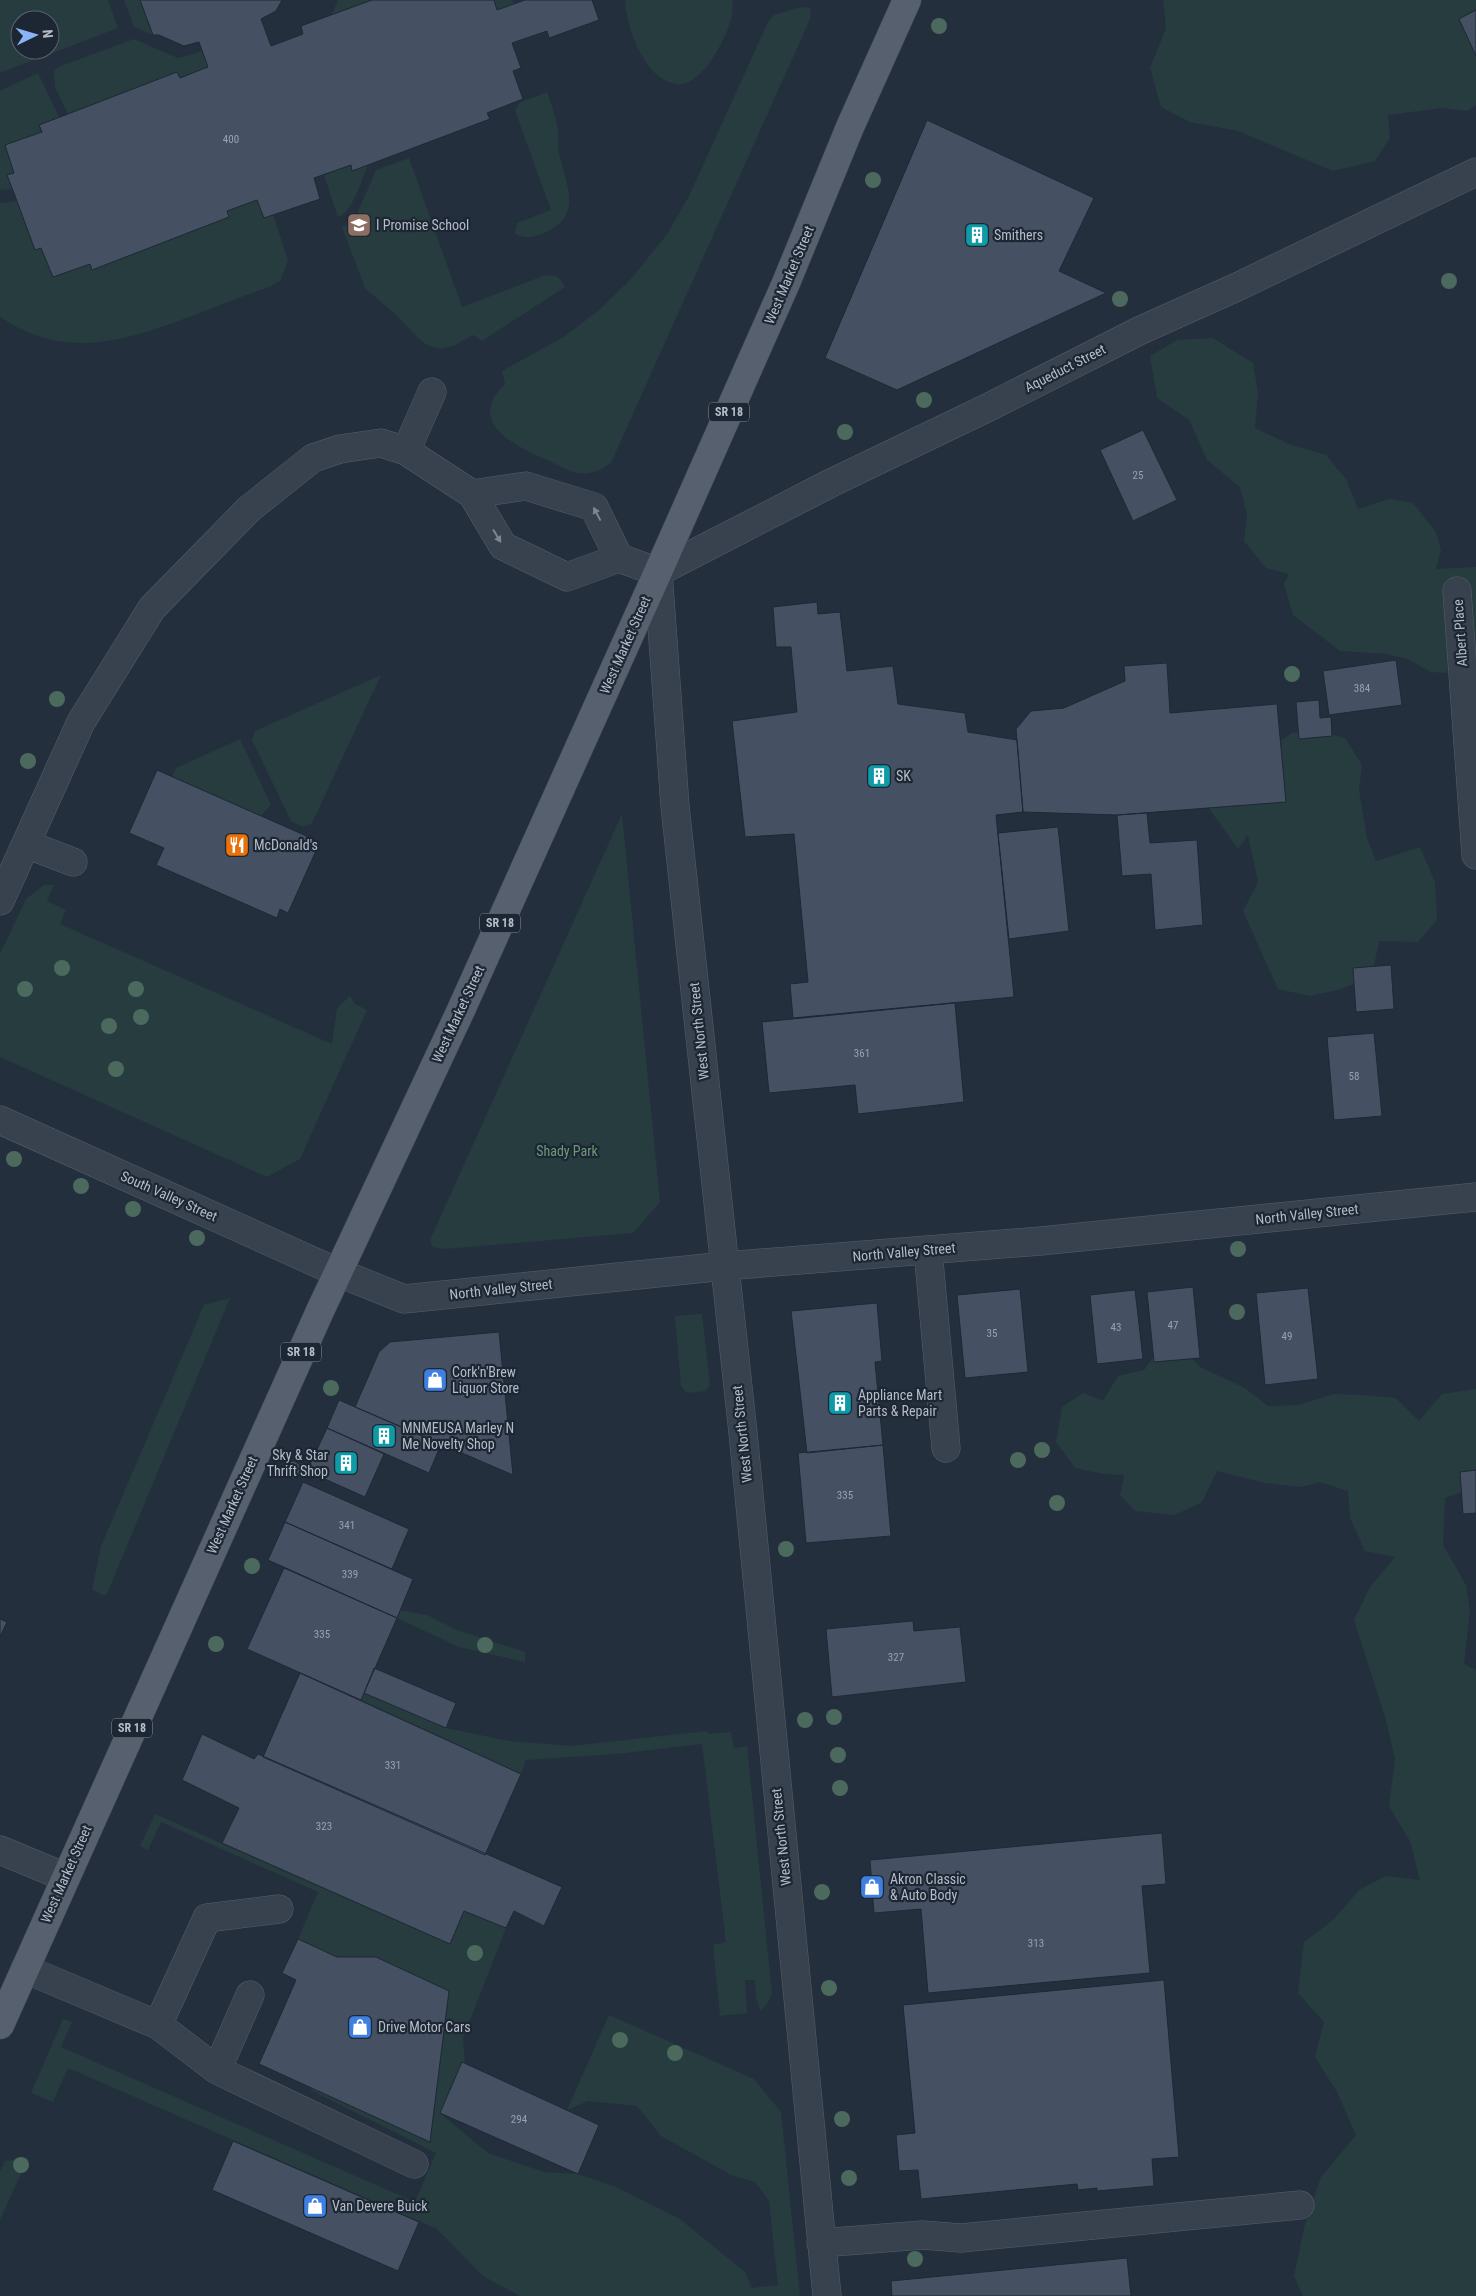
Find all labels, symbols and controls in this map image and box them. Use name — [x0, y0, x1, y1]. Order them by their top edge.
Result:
north arrow — [10, 10, 60, 60]
text: N — [40, 29, 56, 39]
house number: 400 — [223, 133, 239, 146]
school or university icon: I Promise School — [346, 212, 372, 238]
place label: I Promise School — [376, 217, 469, 233]
building icon: Smithers — [964, 222, 990, 248]
street label: West Market Street — [761, 223, 817, 327]
place label: Smithers — [994, 227, 1043, 243]
street label: Aqueduct Street — [1022, 341, 1108, 395]
road number: SR 18 — [709, 402, 749, 422]
house number: 25 — [1133, 469, 1143, 482]
one-way arrow — [593, 507, 601, 522]
one-way arrow — [492, 529, 501, 542]
street label: West Market Street — [596, 594, 654, 696]
street label: Albert Place — [1450, 598, 1470, 667]
house number: 384 — [1354, 682, 1371, 695]
building icon: SK — [866, 763, 892, 789]
place label: SK — [896, 768, 911, 784]
restaurant icon: McDonald's — [224, 832, 250, 858]
place label: McDonald's — [254, 837, 318, 853]
road number: SR 18 — [480, 914, 520, 932]
street label: West Market Street — [429, 963, 487, 1065]
street label: West North Street — [686, 981, 712, 1081]
house number: 361 — [854, 1047, 870, 1060]
house number: 58 — [1349, 1070, 1359, 1083]
park label: Shady Park — [536, 1143, 599, 1159]
street label: South Valley Street — [118, 1168, 220, 1224]
street label: North Valley Street — [1255, 1201, 1359, 1227]
street label: North Valley Street — [852, 1240, 956, 1264]
street label: North Valley Street — [449, 1276, 553, 1302]
house number: 47 — [1168, 1319, 1178, 1332]
house number: 43 — [1111, 1321, 1121, 1334]
house number: 35 — [987, 1327, 997, 1340]
house number: 49 — [1282, 1330, 1292, 1343]
road number: SR 18 — [281, 1342, 321, 1361]
place label: Cork'n'Brew Liquor Store — [452, 1364, 520, 1396]
shop icon: Cork'n'Brew Liquor Store — [422, 1367, 448, 1393]
street label: West North Street — [729, 1384, 755, 1484]
place label: Appliance Mart Parts & Repair — [858, 1387, 942, 1419]
building icon: Appliance Mart Parts & Repair — [827, 1390, 853, 1416]
place label: MNMEUSA Marley N Me Novelty Shop — [402, 1420, 514, 1452]
building icon: MNMEUSA Marley N Me Novelty Shop — [371, 1423, 397, 1449]
place label: Sky & Star Thrift Shop — [267, 1447, 328, 1479]
building icon: Sky & Star Thrift Shop — [333, 1450, 359, 1476]
street label: West Market Street — [203, 1454, 261, 1556]
house number: 335 — [837, 1489, 853, 1502]
house number: 341 — [339, 1519, 355, 1532]
house number: 339 — [342, 1568, 358, 1581]
house number: 335 — [314, 1628, 330, 1641]
house number: 327 — [888, 1651, 904, 1664]
road number: SR 18 — [112, 1719, 152, 1738]
house number: 331 — [385, 1759, 401, 1772]
street label: West North Street — [768, 1787, 794, 1887]
house number: 323 — [316, 1820, 332, 1833]
street label: West Market Street — [37, 1823, 95, 1925]
place label: Akron Classic & Auto Body — [890, 1871, 966, 1903]
shop icon: Akron Classic & Auto Body — [859, 1874, 885, 1900]
house number: 313 — [1028, 1937, 1044, 1950]
shop icon: Drive Motor Cars — [347, 2014, 373, 2040]
place label: Drive Motor Cars — [378, 2019, 471, 2035]
house number: 294 — [511, 2113, 528, 2126]
shop icon: Van Devere Buick — [302, 2193, 328, 2219]
place label: Van Devere Buick — [332, 2198, 428, 2214]

